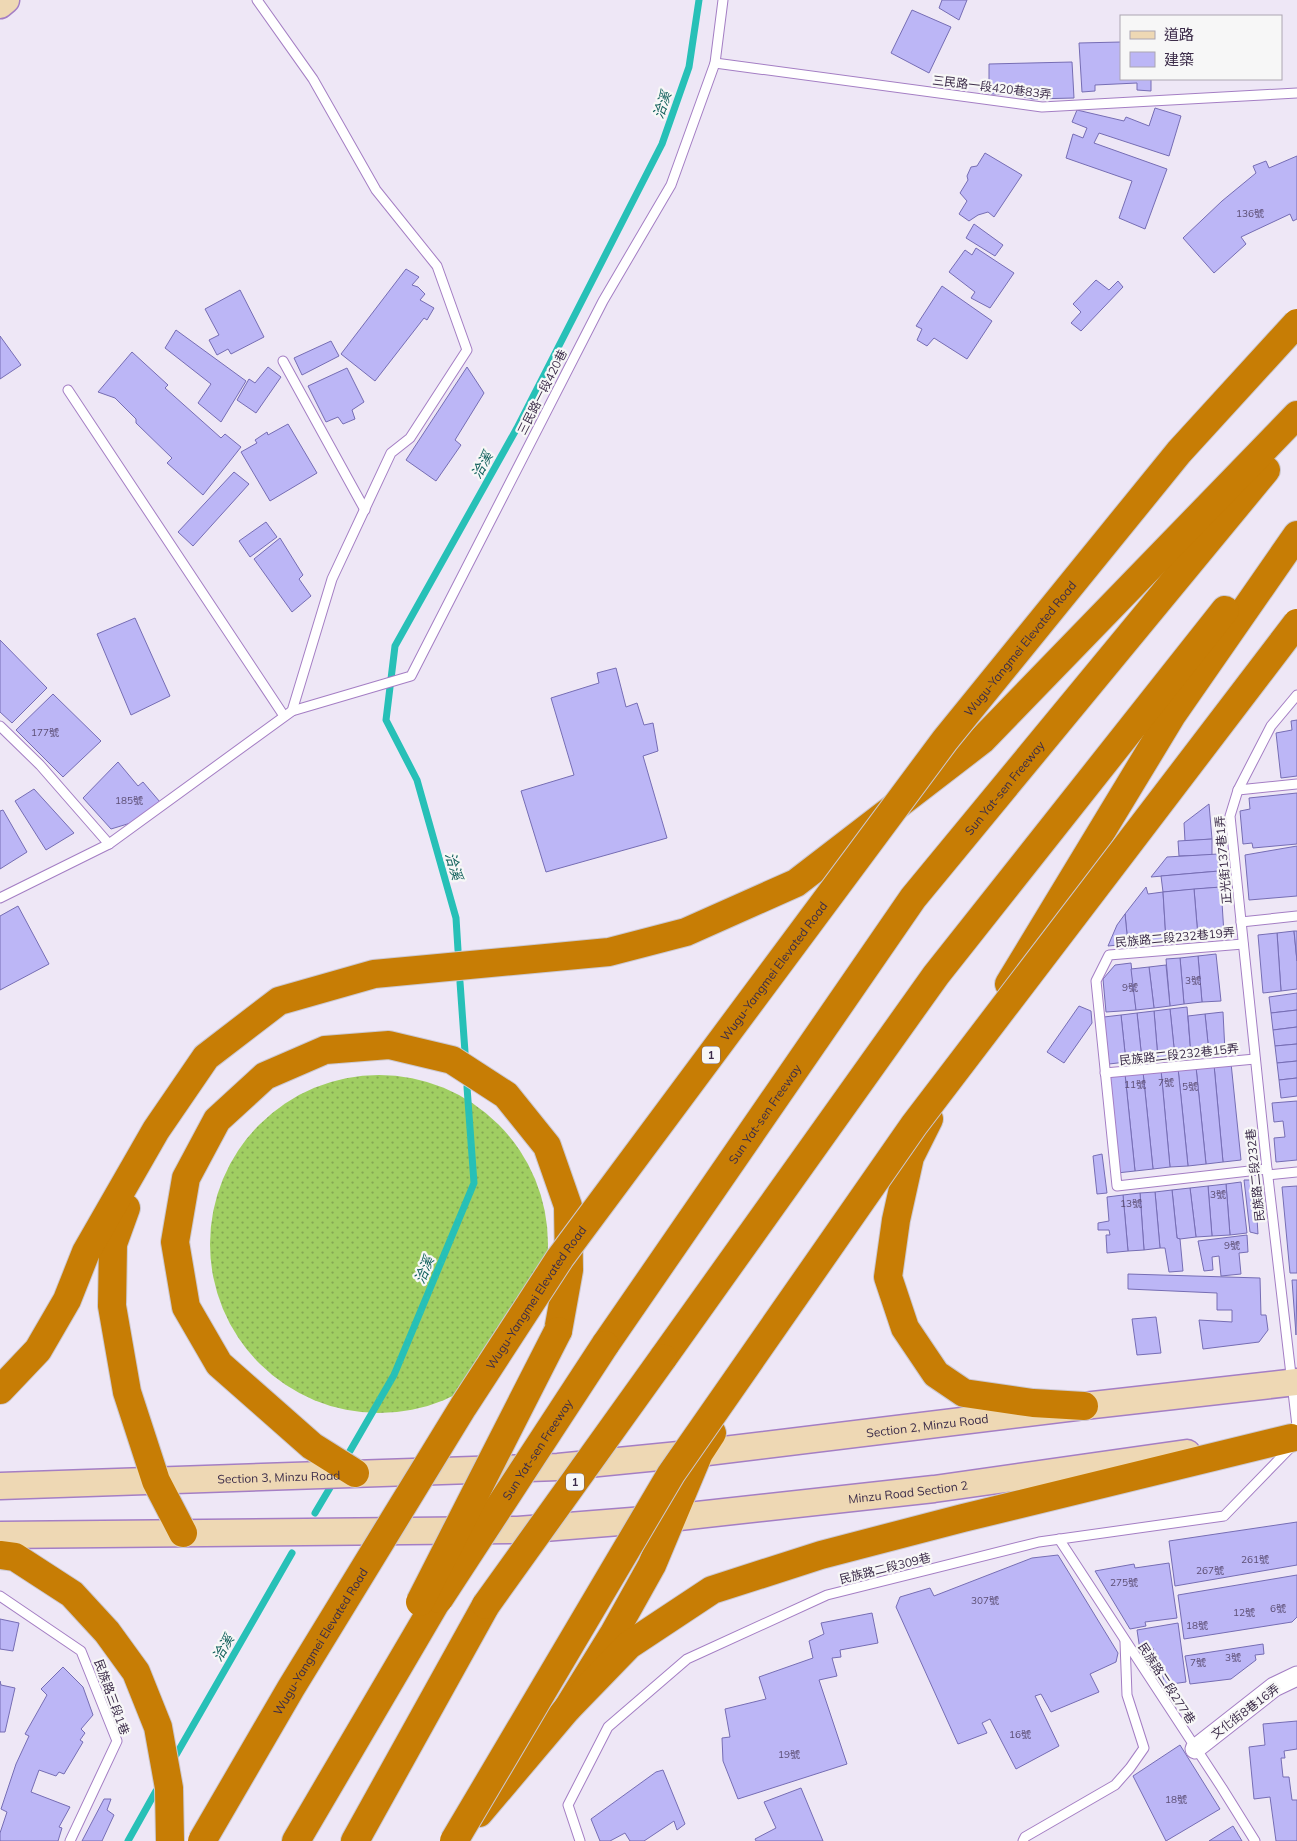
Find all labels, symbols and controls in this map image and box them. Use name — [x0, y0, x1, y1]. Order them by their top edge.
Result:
legend — [1120, 15, 1282, 80]
text: 道路 — [1164, 25, 1194, 44]
text: 建築 — [1164, 50, 1194, 69]
street label: 三民路一段420巷83弄 — [932, 72, 1052, 102]
water label: 洽溪 — [649, 87, 676, 121]
house number: 136號 — [1236, 207, 1264, 220]
street label: 三民路一段420巷 — [514, 347, 570, 437]
water label: 洽溪 — [467, 447, 498, 482]
street label: Wugu-Yangmei Elevated Road — [960, 578, 1079, 719]
house number: 177號 — [31, 726, 59, 739]
street label: Sun Yat-sen Freeway — [961, 737, 1048, 838]
house number: 185號 — [115, 794, 143, 807]
street label: 正光街137巷1弄 — [1212, 815, 1234, 905]
water label: 洽溪 — [441, 850, 467, 884]
street label: Wugu-Yangmei Elevated Road — [717, 898, 830, 1043]
street label: 民族路二段232巷19弄 — [1115, 924, 1235, 950]
house number: 3號 — [1185, 974, 1201, 987]
house number: 9號 — [1122, 981, 1138, 994]
street label: 民族路二段232巷15弄 — [1119, 1040, 1239, 1068]
road number: 1 — [702, 1046, 720, 1064]
street label: Sun Yat-sen Freeway — [725, 1060, 804, 1166]
house number: 7號 — [1158, 1076, 1174, 1089]
house number: 11號 — [1124, 1078, 1146, 1091]
house number: 5號 — [1182, 1080, 1198, 1093]
street label: 民族路二段232巷 — [1243, 1128, 1267, 1222]
house number: 3號 — [1210, 1188, 1226, 1201]
house number: 13號 — [1120, 1197, 1142, 1210]
street label: Wugu-Yangmei Elevated Road — [482, 1223, 589, 1372]
house number: 9號 — [1224, 1239, 1240, 1252]
water label: 洽溪 — [410, 1252, 439, 1286]
street label: Sun Yat-sen Freeway — [498, 1395, 576, 1503]
street label: Section 2, Minzu Road — [865, 1410, 989, 1440]
street label: Section 3, Minzu Road — [217, 1467, 341, 1486]
road number: 1 — [566, 1474, 584, 1490]
street label: Minzu Road Section 2 — [847, 1477, 969, 1506]
street label: 民族路二段309巷 — [838, 1549, 932, 1587]
house number: 261號 — [1241, 1553, 1269, 1566]
house number: 267號 — [1196, 1564, 1224, 1577]
street label: Wugu-Yangmei Elevated Road — [270, 1565, 370, 1718]
house number: 275號 — [1110, 1576, 1138, 1589]
house number: 307號 — [971, 1594, 999, 1607]
house number: 6號 — [1270, 1602, 1286, 1615]
house number: 12號 — [1233, 1606, 1255, 1619]
house number: 18號 — [1186, 1619, 1208, 1632]
water label: 洽溪 — [208, 1630, 239, 1665]
street label: 民族路二段277巷 — [1135, 1640, 1199, 1726]
house number: 3號 — [1225, 1651, 1241, 1664]
house number: 7號 — [1190, 1656, 1206, 1669]
street label: 民族路三段1巷 — [91, 1657, 133, 1737]
street label: 文化街8巷16弄 — [1208, 1680, 1282, 1742]
house number: 16號 — [1009, 1728, 1031, 1741]
house number: 19號 — [778, 1748, 800, 1761]
house number: 18號 — [1165, 1793, 1187, 1806]

